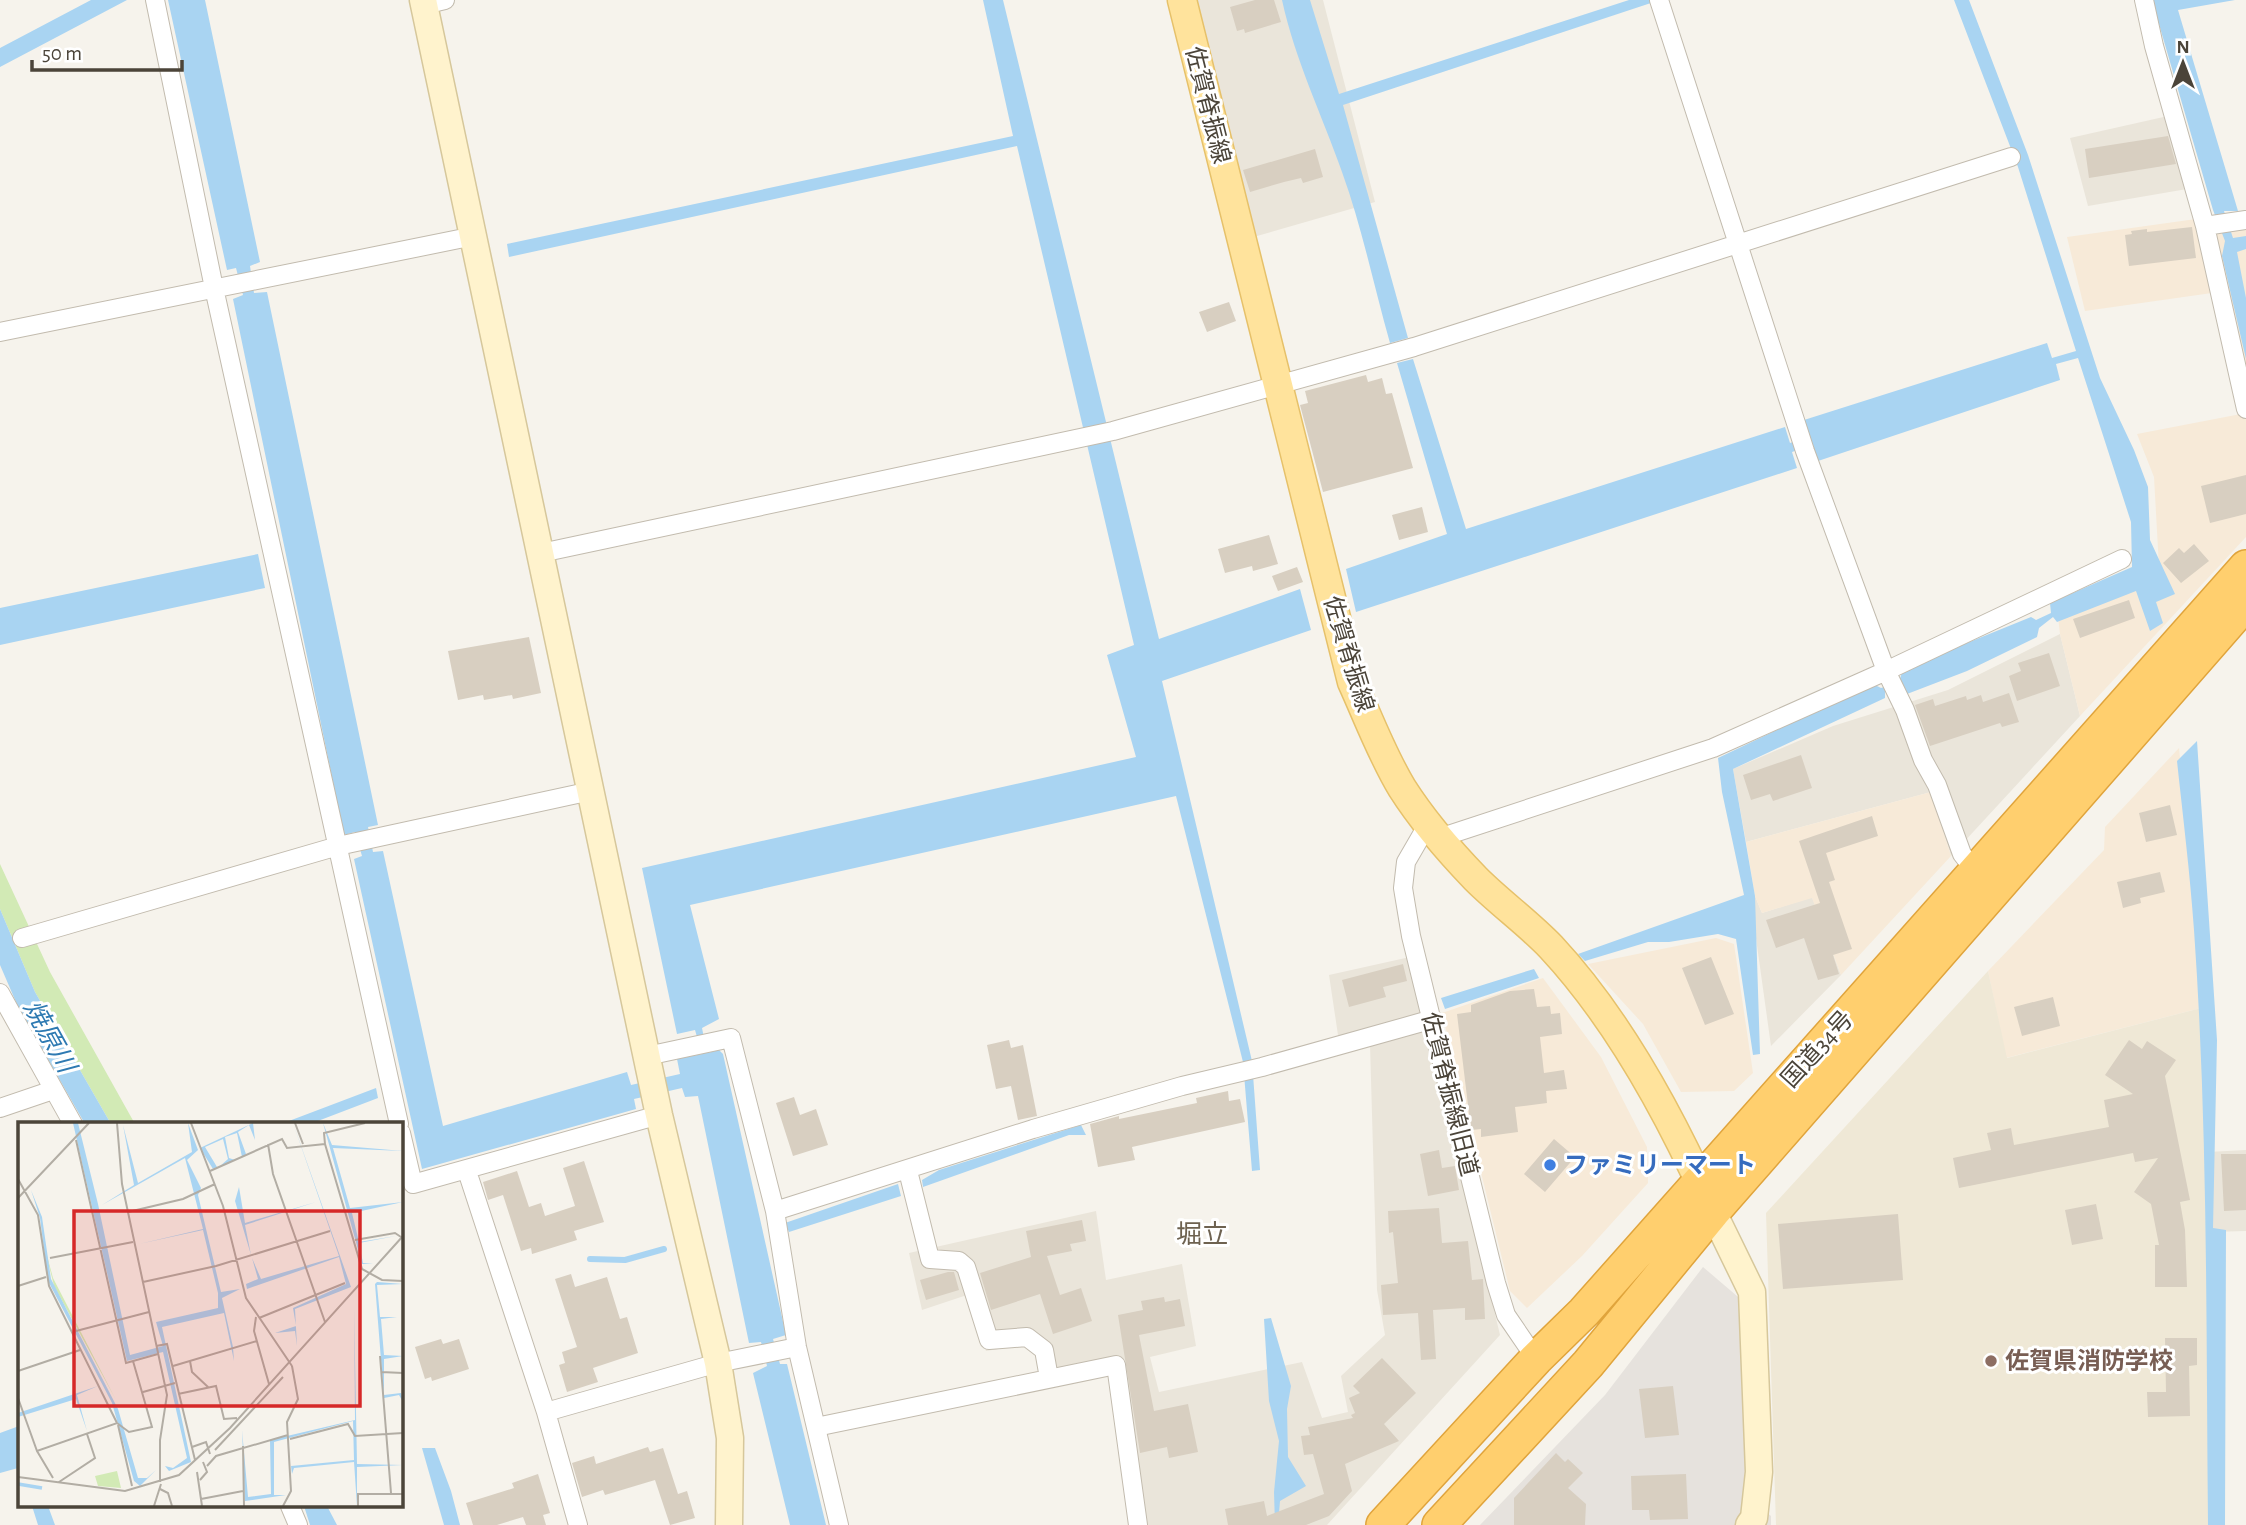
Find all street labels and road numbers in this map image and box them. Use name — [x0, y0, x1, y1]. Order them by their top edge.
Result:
street label: 佐賀脊振線 — [1181, 44, 1235, 166]
street label: 佐賀脊振線 — [1319, 593, 1379, 715]
street label: 国道34号 — [1776, 1006, 1858, 1092]
street label: 佐賀脊振線旧道 — [1417, 1009, 1483, 1179]

